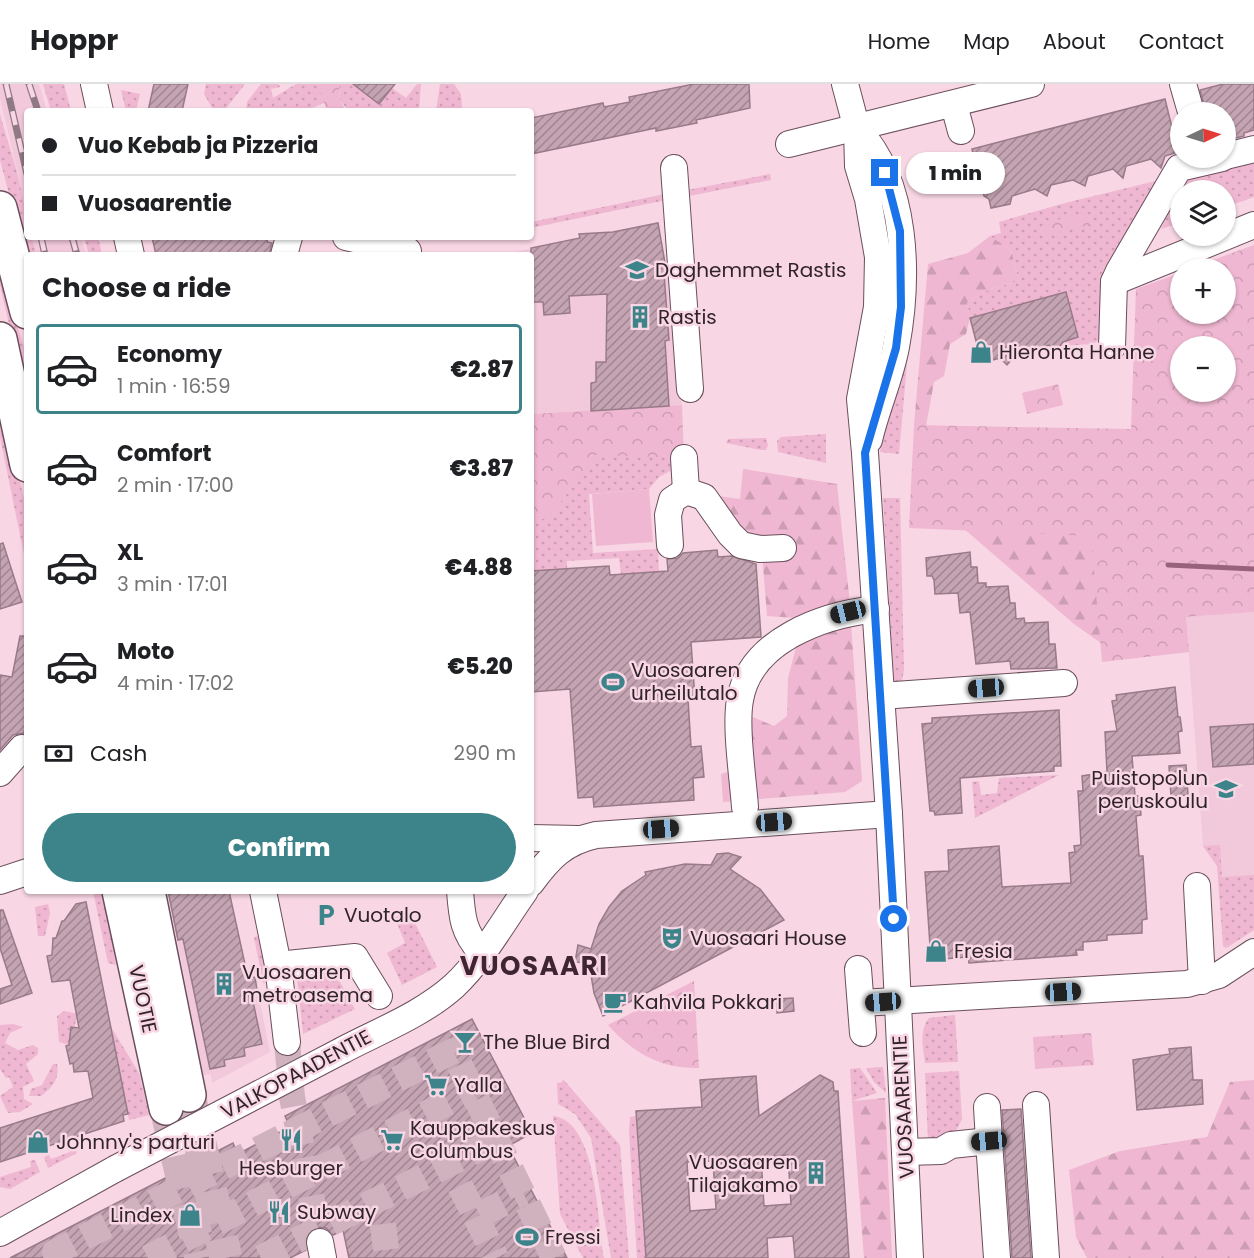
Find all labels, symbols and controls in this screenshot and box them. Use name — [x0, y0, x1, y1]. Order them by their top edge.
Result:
text: Hoppr — [30, 21, 118, 60]
text: Home — [868, 27, 930, 56]
text: Map — [963, 27, 1010, 56]
text: About — [1043, 27, 1106, 56]
text: Contact — [1139, 27, 1224, 56]
north arrow — [1170, 102, 1236, 168]
map controls — [1170, 102, 1236, 402]
text: Vuo Kebab ja Pizzeria — [78, 130, 318, 161]
callout: 1 min — [906, 152, 1005, 194]
route end — [871, 159, 898, 186]
text: 1 min — [929, 159, 982, 187]
button: layers — [1170, 180, 1236, 246]
text: Vuosaarentie — [78, 188, 232, 219]
place label: Daghemmet Rastis — [655, 256, 846, 284]
school or university icon: Daghemmet Rastis — [624, 257, 650, 283]
button: + — [1170, 258, 1236, 324]
text: Choose a ride — [42, 269, 231, 306]
place label: Rastis — [658, 303, 717, 331]
building icon: Rastis — [627, 304, 653, 330]
button: − — [1170, 336, 1236, 402]
place label: Hieronta Hanne — [999, 338, 1155, 366]
text: Economy — [117, 339, 222, 370]
shop icon: Hieronta Hanne — [968, 339, 994, 365]
icon: car — [45, 342, 99, 396]
text: €2.87 — [451, 354, 513, 385]
text: 1 min · 16:59 — [117, 372, 231, 400]
text: Comfort — [117, 438, 211, 469]
icon: car — [45, 441, 99, 495]
text: €3.87 — [450, 453, 513, 484]
text: 2 min · 17:00 — [117, 471, 234, 499]
text: XL — [117, 537, 143, 568]
icon: car — [45, 540, 99, 594]
text: €4.88 — [445, 552, 513, 583]
text: 3 min · 17:01 — [117, 570, 228, 598]
car — [828, 599, 868, 625]
text: Moto — [117, 636, 174, 667]
icon: car — [45, 639, 99, 693]
text: €5.20 — [448, 651, 513, 682]
place label: Vuosaaren urheilutalo — [631, 656, 740, 707]
text: 4 min · 17:02 — [117, 669, 234, 697]
sports icon: Vuosaaren urheilutalo — [600, 669, 626, 695]
car — [967, 678, 1005, 698]
icon: cash — [42, 737, 75, 770]
text: Cash — [90, 738, 147, 769]
text: 290 m — [453, 739, 516, 767]
place label: Puistopolun peruskoulu — [1091, 764, 1208, 815]
school or university icon: Puistopolun peruskoulu — [1213, 776, 1239, 802]
car — [755, 812, 793, 832]
button: Confirm — [42, 813, 516, 882]
car — [642, 819, 680, 839]
place label: Vuotalo — [344, 901, 422, 929]
parking icon: Vuotalo — [313, 902, 339, 928]
route start — [880, 905, 907, 932]
place label: Vuosaari House — [690, 924, 847, 952]
theatre icon: Vuosaari House — [659, 925, 685, 951]
place label: Fresia — [954, 937, 1013, 965]
shop icon: Fresia — [923, 938, 949, 964]
district label: VUOSAARI — [460, 948, 608, 984]
place label: Vuosaaren metroasema — [242, 958, 373, 1009]
street label: VUOTIE — [122, 962, 164, 1036]
building icon: Vuosaaren metroasema — [211, 971, 237, 997]
car — [1045, 982, 1081, 1002]
place label: Kahvila Pokkari — [633, 988, 782, 1016]
cafe icon: Kahvila Pokkari — [602, 989, 628, 1015]
car — [864, 992, 902, 1012]
street label: VALKOPAADENTIE — [216, 1023, 376, 1125]
place label: The Blue Bird — [483, 1028, 610, 1056]
bar icon: The Blue Bird — [452, 1029, 478, 1055]
street label: VUOSAARENTIE — [885, 1034, 921, 1180]
place label: Yalla — [454, 1071, 503, 1099]
supermarket icon: Yalla — [423, 1072, 449, 1098]
place label: Kauppakeskus Columbus — [410, 1114, 556, 1165]
restaurant icon: Hesburger — [278, 1127, 304, 1153]
supermarket icon: Kauppakeskus Columbus — [379, 1127, 405, 1153]
place label: Johnny's parturi — [56, 1128, 215, 1156]
shop icon: Johnny's parturi — [25, 1129, 51, 1155]
car — [970, 1130, 1008, 1152]
place label: Vuosaaren Tilajakamo — [688, 1148, 798, 1199]
place label: Hesburger — [239, 1154, 343, 1182]
building icon: Vuosaaren Tilajakamo — [803, 1160, 829, 1186]
place label: Subway — [297, 1198, 376, 1226]
restaurant icon: Subway — [266, 1199, 292, 1225]
place label: Lindex — [110, 1201, 172, 1229]
shop icon: Lindex — [177, 1202, 203, 1228]
place label: Fressi — [545, 1223, 601, 1251]
sports icon: Fressi — [514, 1224, 540, 1250]

